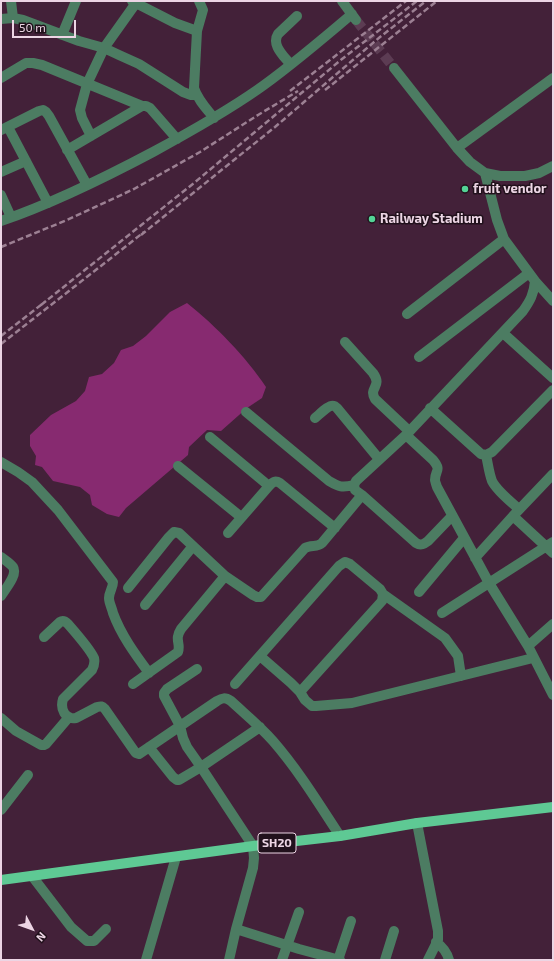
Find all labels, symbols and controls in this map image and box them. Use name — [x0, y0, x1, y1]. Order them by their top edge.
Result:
scale bar — [14, 12, 78, 38]
text: 50 m — [19, 20, 46, 34]
place label: fruit vendor — [473, 181, 547, 197]
marker: fruit vendor — [460, 184, 470, 194]
place label: Railway Stadium — [380, 211, 483, 227]
marker: Railway Stadium — [367, 214, 377, 224]
road number: SH20 — [258, 833, 296, 853]
north arrow — [12, 909, 52, 949]
text: N — [34, 930, 49, 944]

